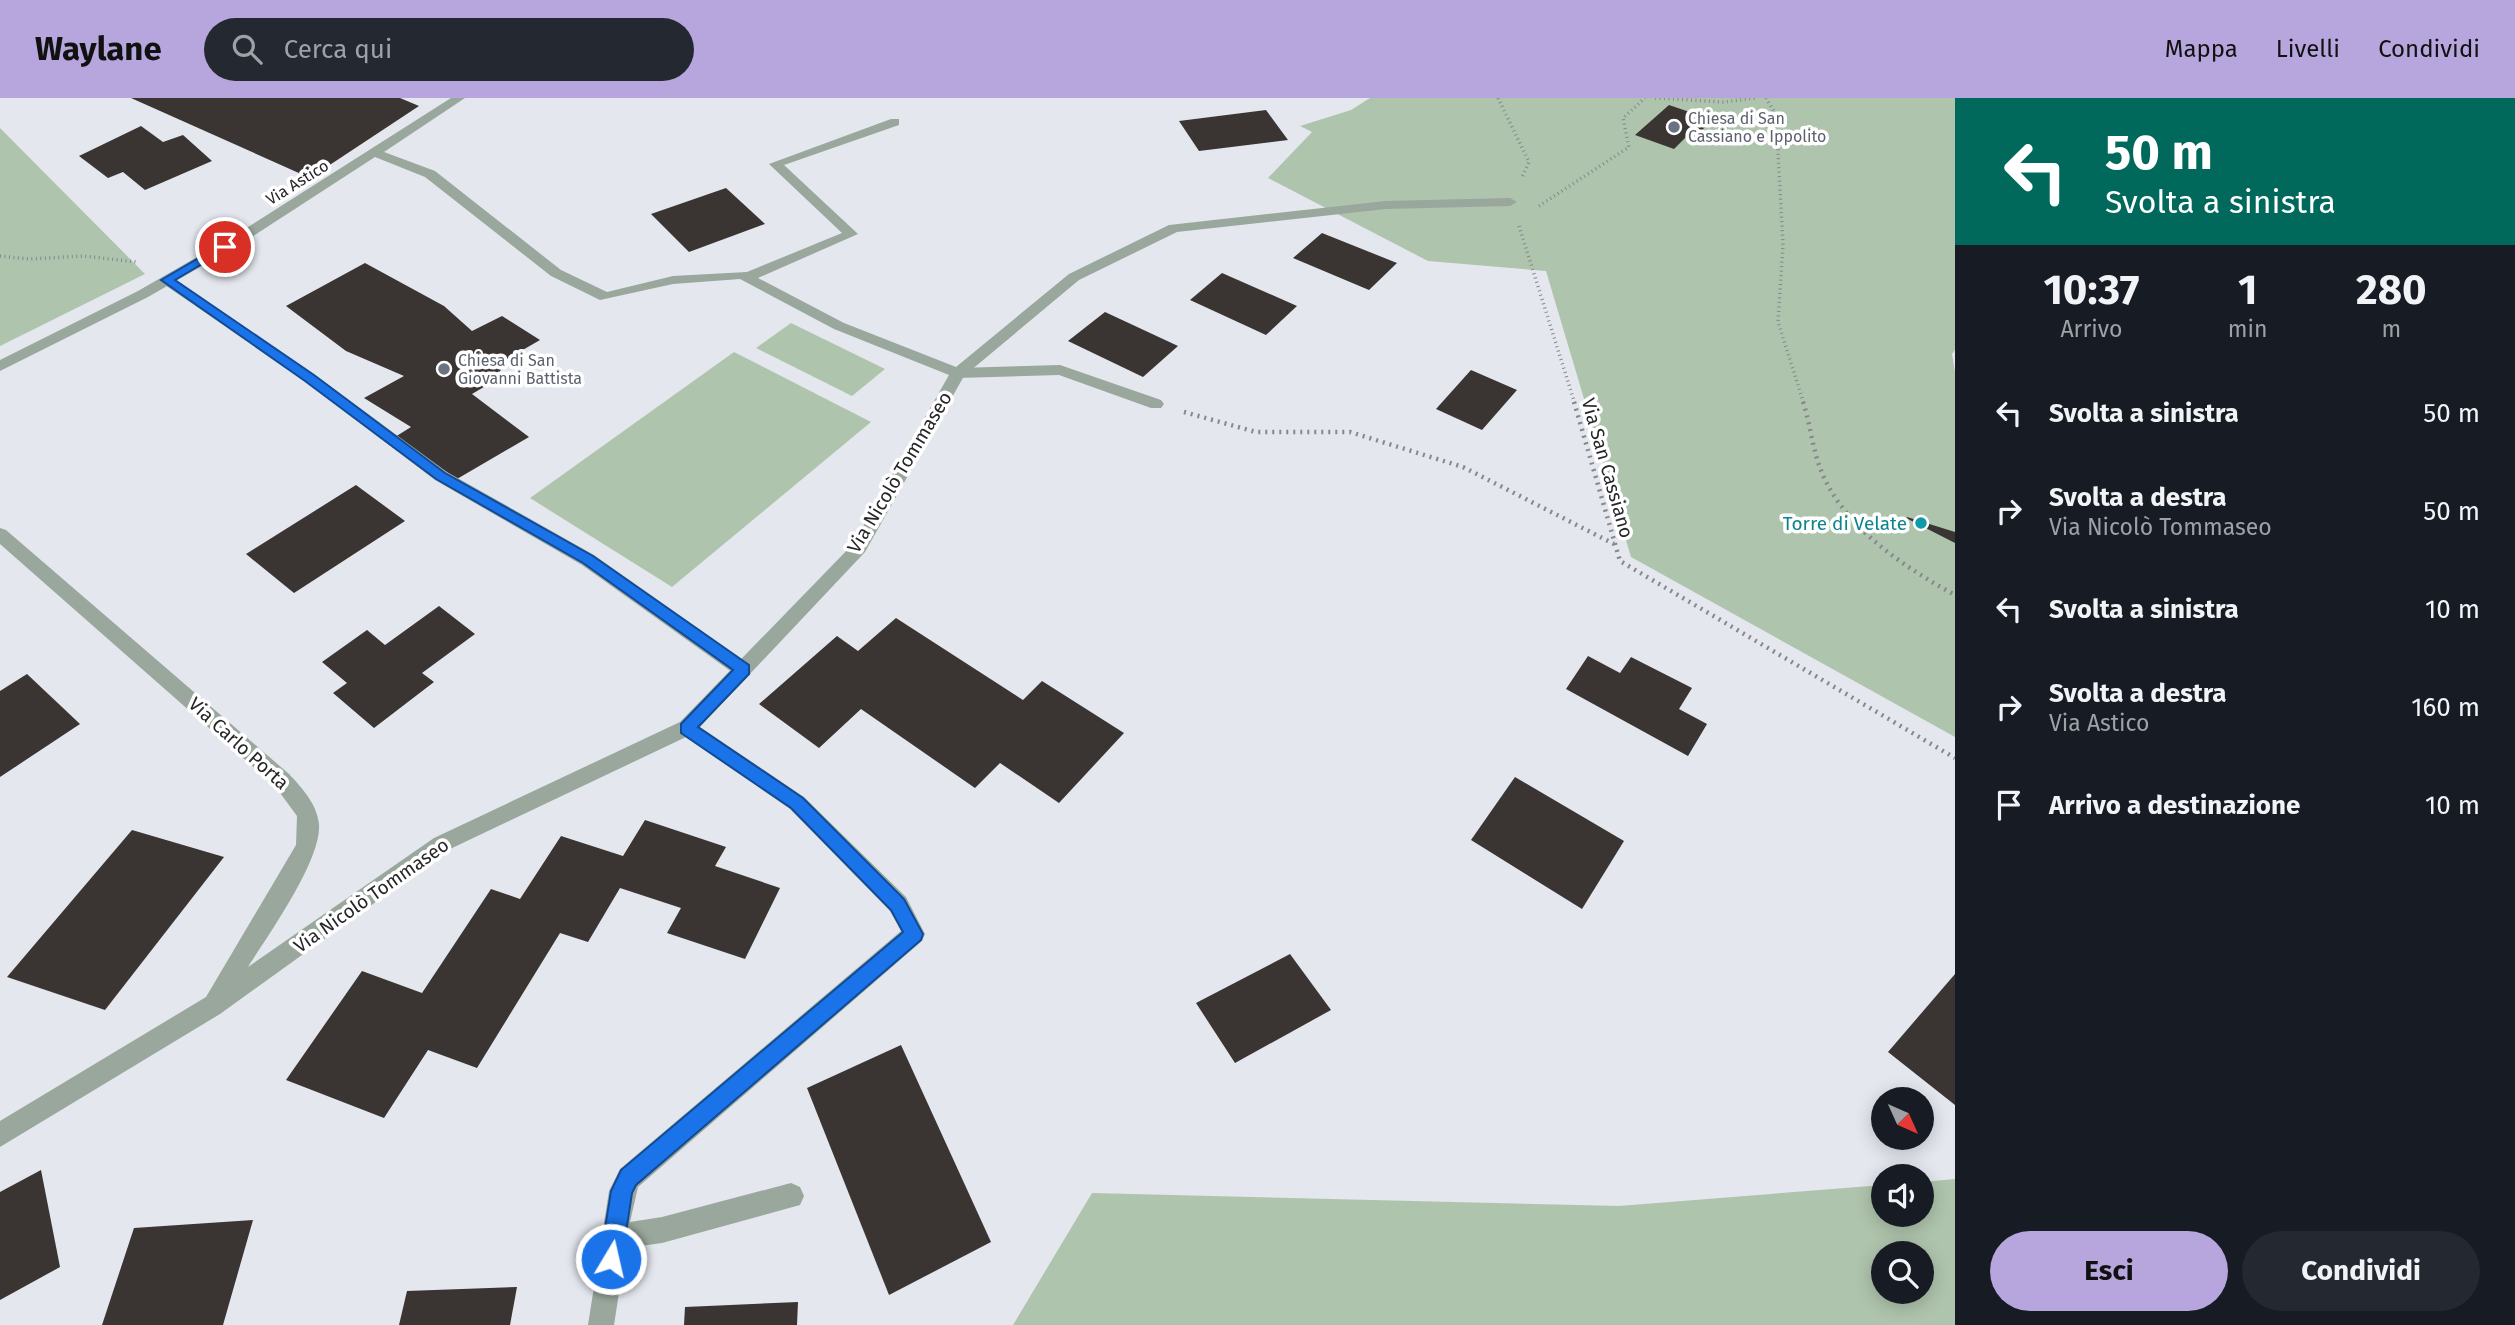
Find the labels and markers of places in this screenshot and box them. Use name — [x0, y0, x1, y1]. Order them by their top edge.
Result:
place label: Chiesa di San Cassiano e Ippolito — [1688, 109, 1826, 146]
marker: Chiesa di San Cassiano e Ippolito — [1666, 119, 1682, 135]
pin — [195, 217, 255, 277]
place label: Chiesa di San Giovanni Battista — [458, 351, 582, 388]
marker: Chiesa di San Giovanni Battista — [436, 361, 452, 377]
place label: Torre di Velate — [1783, 512, 1907, 535]
marker: Torre di Velate — [1913, 515, 1929, 531]

